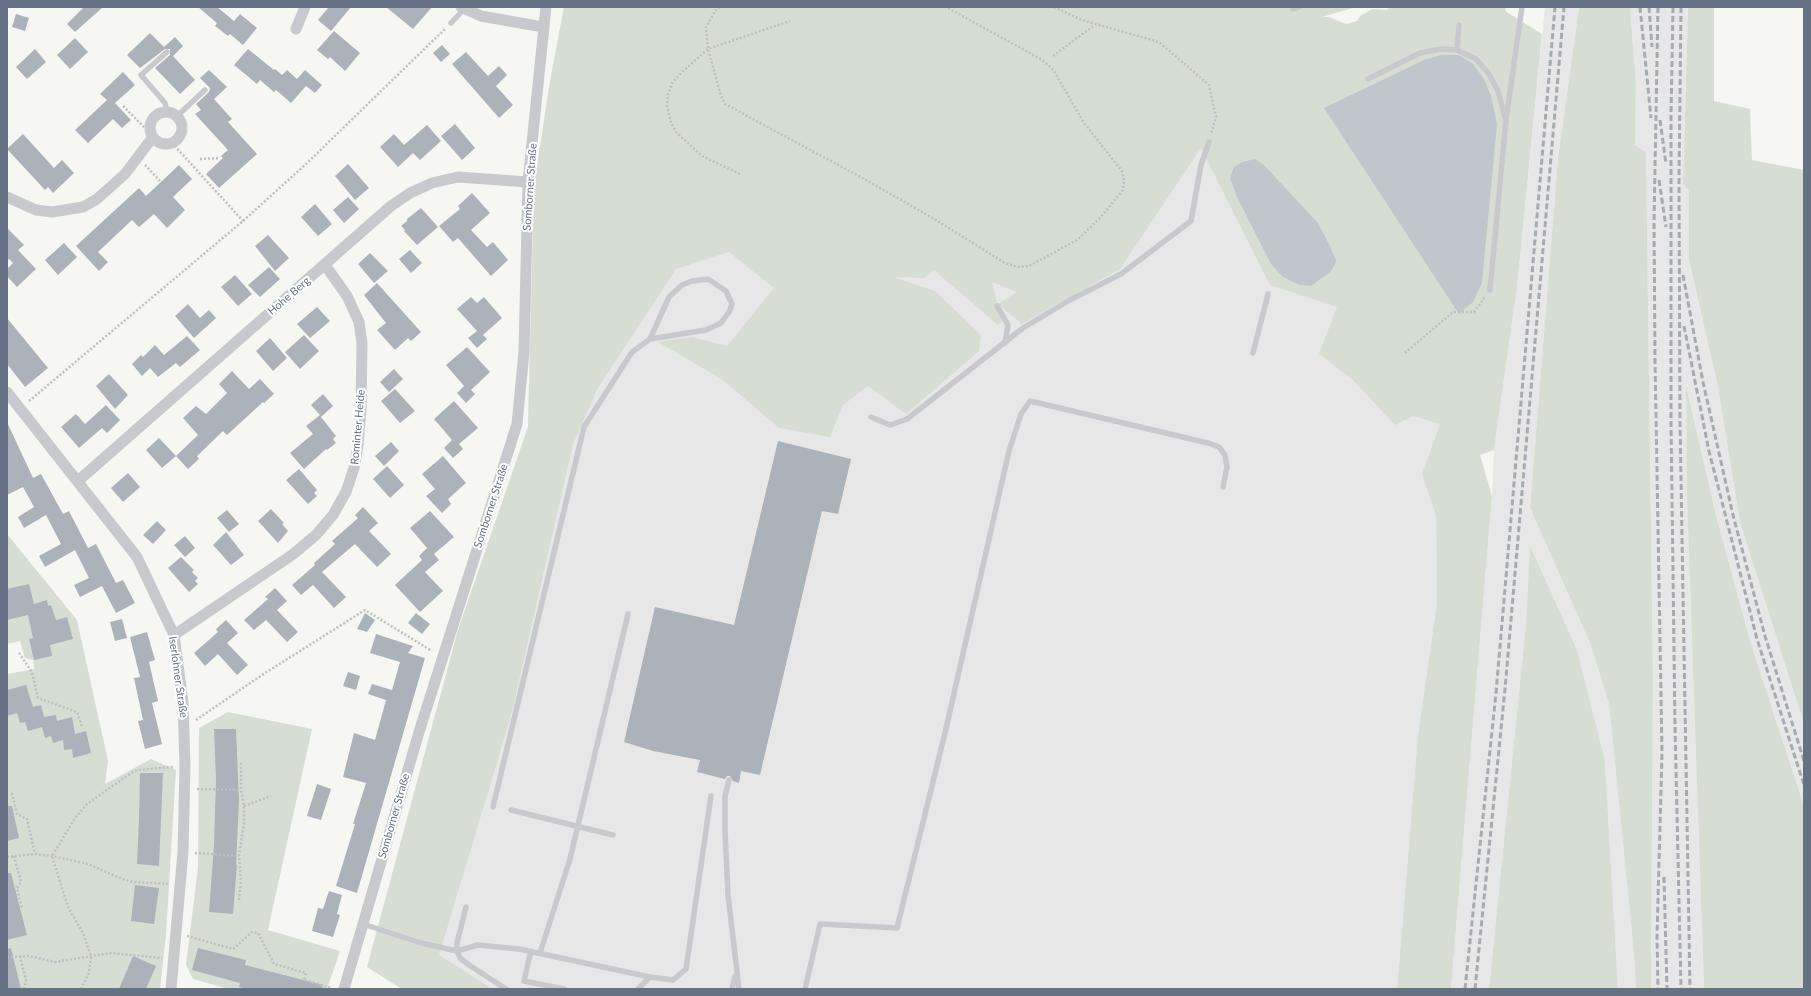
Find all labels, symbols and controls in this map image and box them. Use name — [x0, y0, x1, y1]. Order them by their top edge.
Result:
street label: Somborner Straße — [520, 143, 540, 231]
street label: Hohe Berg — [265, 274, 313, 318]
street label: Rominter Heide — [348, 389, 368, 465]
street label: Somborner Straße — [471, 462, 511, 550]
street label: Iserlohner Straße — [166, 635, 190, 719]
street label: Somborner Straße — [376, 772, 412, 860]

